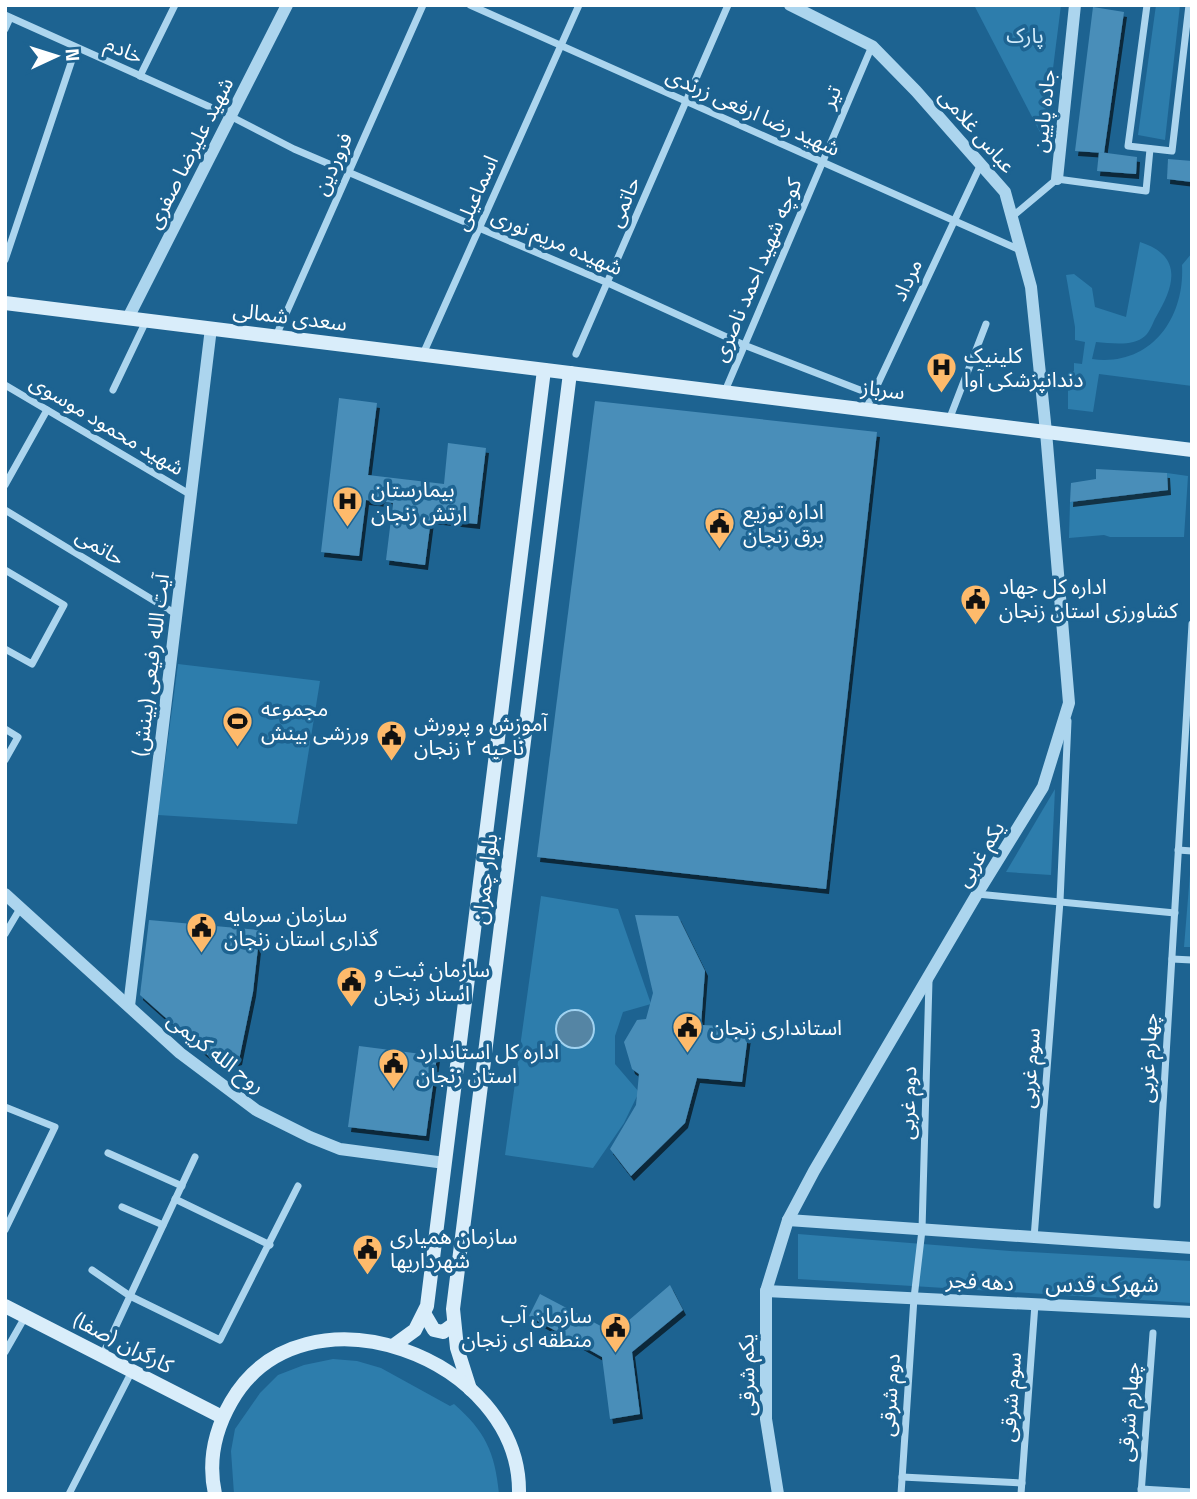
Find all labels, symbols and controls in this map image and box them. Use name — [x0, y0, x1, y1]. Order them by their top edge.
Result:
park label: پارک — [1006, 19, 1044, 51]
north arrow — [21, 21, 91, 91]
street label: خادم — [100, 27, 149, 72]
text: N — [59, 47, 88, 62]
street label: شهید رضا ارفعی زرندی — [661, 58, 846, 164]
street label: جاده پایین — [1023, 68, 1063, 154]
street label: شهید علیرضا صفری — [137, 71, 241, 234]
street label: تیر — [811, 80, 849, 114]
street label: عباس غلامی — [932, 81, 1024, 180]
street label: فروردین — [304, 127, 360, 200]
street label: اسماعیلی — [444, 150, 506, 236]
street label: حاتمی — [598, 171, 648, 232]
street label: کوچه شهید احمد ناصری — [703, 172, 809, 366]
street label: شهیده مریم نوری — [487, 199, 628, 283]
street label: مرداد — [882, 253, 930, 306]
street label: سعدی شمالی — [231, 293, 349, 339]
place label: کلینیک دندانپزشکی آوا — [964, 339, 1084, 395]
hospital icon: کلینیک دندانپزشکی آوا — [924, 351, 958, 395]
street label: شهید محمود موسوی — [24, 365, 191, 483]
street label: سرباز — [859, 370, 907, 408]
place label: بیمارستان ارتش زنجان — [371, 473, 467, 529]
hospital icon: بیمارستان ارتش زنجان — [331, 485, 365, 529]
place label: اداره توزیع برق زنجان — [743, 495, 824, 551]
public building icon: اداره توزیع برق زنجان — [703, 507, 737, 551]
street label: حاتمی — [70, 519, 131, 573]
place label: اداره کل جهاد کشاورزی استان زنجان — [999, 570, 1178, 626]
street label: آیت الله رفیعی (بینش) — [123, 571, 177, 758]
public building icon: اداره کل جهاد کشاورزی استان زنجان — [959, 582, 993, 626]
place label: مجموعه ورزشی بینش — [261, 692, 369, 748]
sports icon: مجموعه ورزشی بینش — [221, 704, 255, 748]
place label: آموزش و پرورش ناحیه ۲ زنجان — [414, 707, 548, 763]
public building icon: آموزش و پرورش ناحیه ۲ زنجان — [374, 719, 408, 763]
street label: یکم غربی — [946, 814, 1012, 893]
street label: بلوار چمران — [463, 832, 505, 926]
place label: سازمان سرمایه گذاری استان زنجان — [224, 898, 378, 954]
public building icon: سازمان سرمایه گذاری استان زنجان — [184, 910, 218, 954]
place label: سازمان ثبت و اسناد زنجان — [374, 953, 490, 1009]
public building icon: سازمان ثبت و اسناد زنجان — [334, 965, 368, 1009]
street label: روح الله کریمی — [161, 1004, 273, 1101]
public building icon: استانداری زنجان — [670, 1011, 704, 1055]
place label: استانداری زنجان — [710, 1011, 842, 1043]
street label: چهارم غربی — [1129, 1012, 1166, 1104]
street label: سوم غربی — [1010, 1027, 1049, 1109]
place label: اداره کل استاندارد استان زنجان — [416, 1035, 559, 1091]
public building icon: اداره کل استاندارد استان زنجان — [376, 1047, 410, 1091]
street label: دوم غربی — [890, 1066, 925, 1140]
place label: سازمان همیاری شهرداریها — [390, 1220, 517, 1276]
public building icon: سازمان همیاری شهرداریها — [350, 1232, 384, 1276]
street label: دهه فجر — [944, 1263, 1015, 1299]
district label: شهرک قدس — [1045, 1266, 1159, 1301]
place label: سازمان آب منطقه ای زنجان — [461, 1299, 592, 1355]
street label: کارگران (صفا) — [68, 1303, 179, 1381]
public building icon: سازمان آب منطقه ای زنجان — [598, 1311, 632, 1355]
street label: یکم شرقی — [729, 1334, 763, 1416]
street label: سوم شرقی — [991, 1351, 1030, 1443]
street label: دوم شرقی — [870, 1352, 909, 1438]
street label: چهارم شرقی — [1109, 1361, 1148, 1463]

